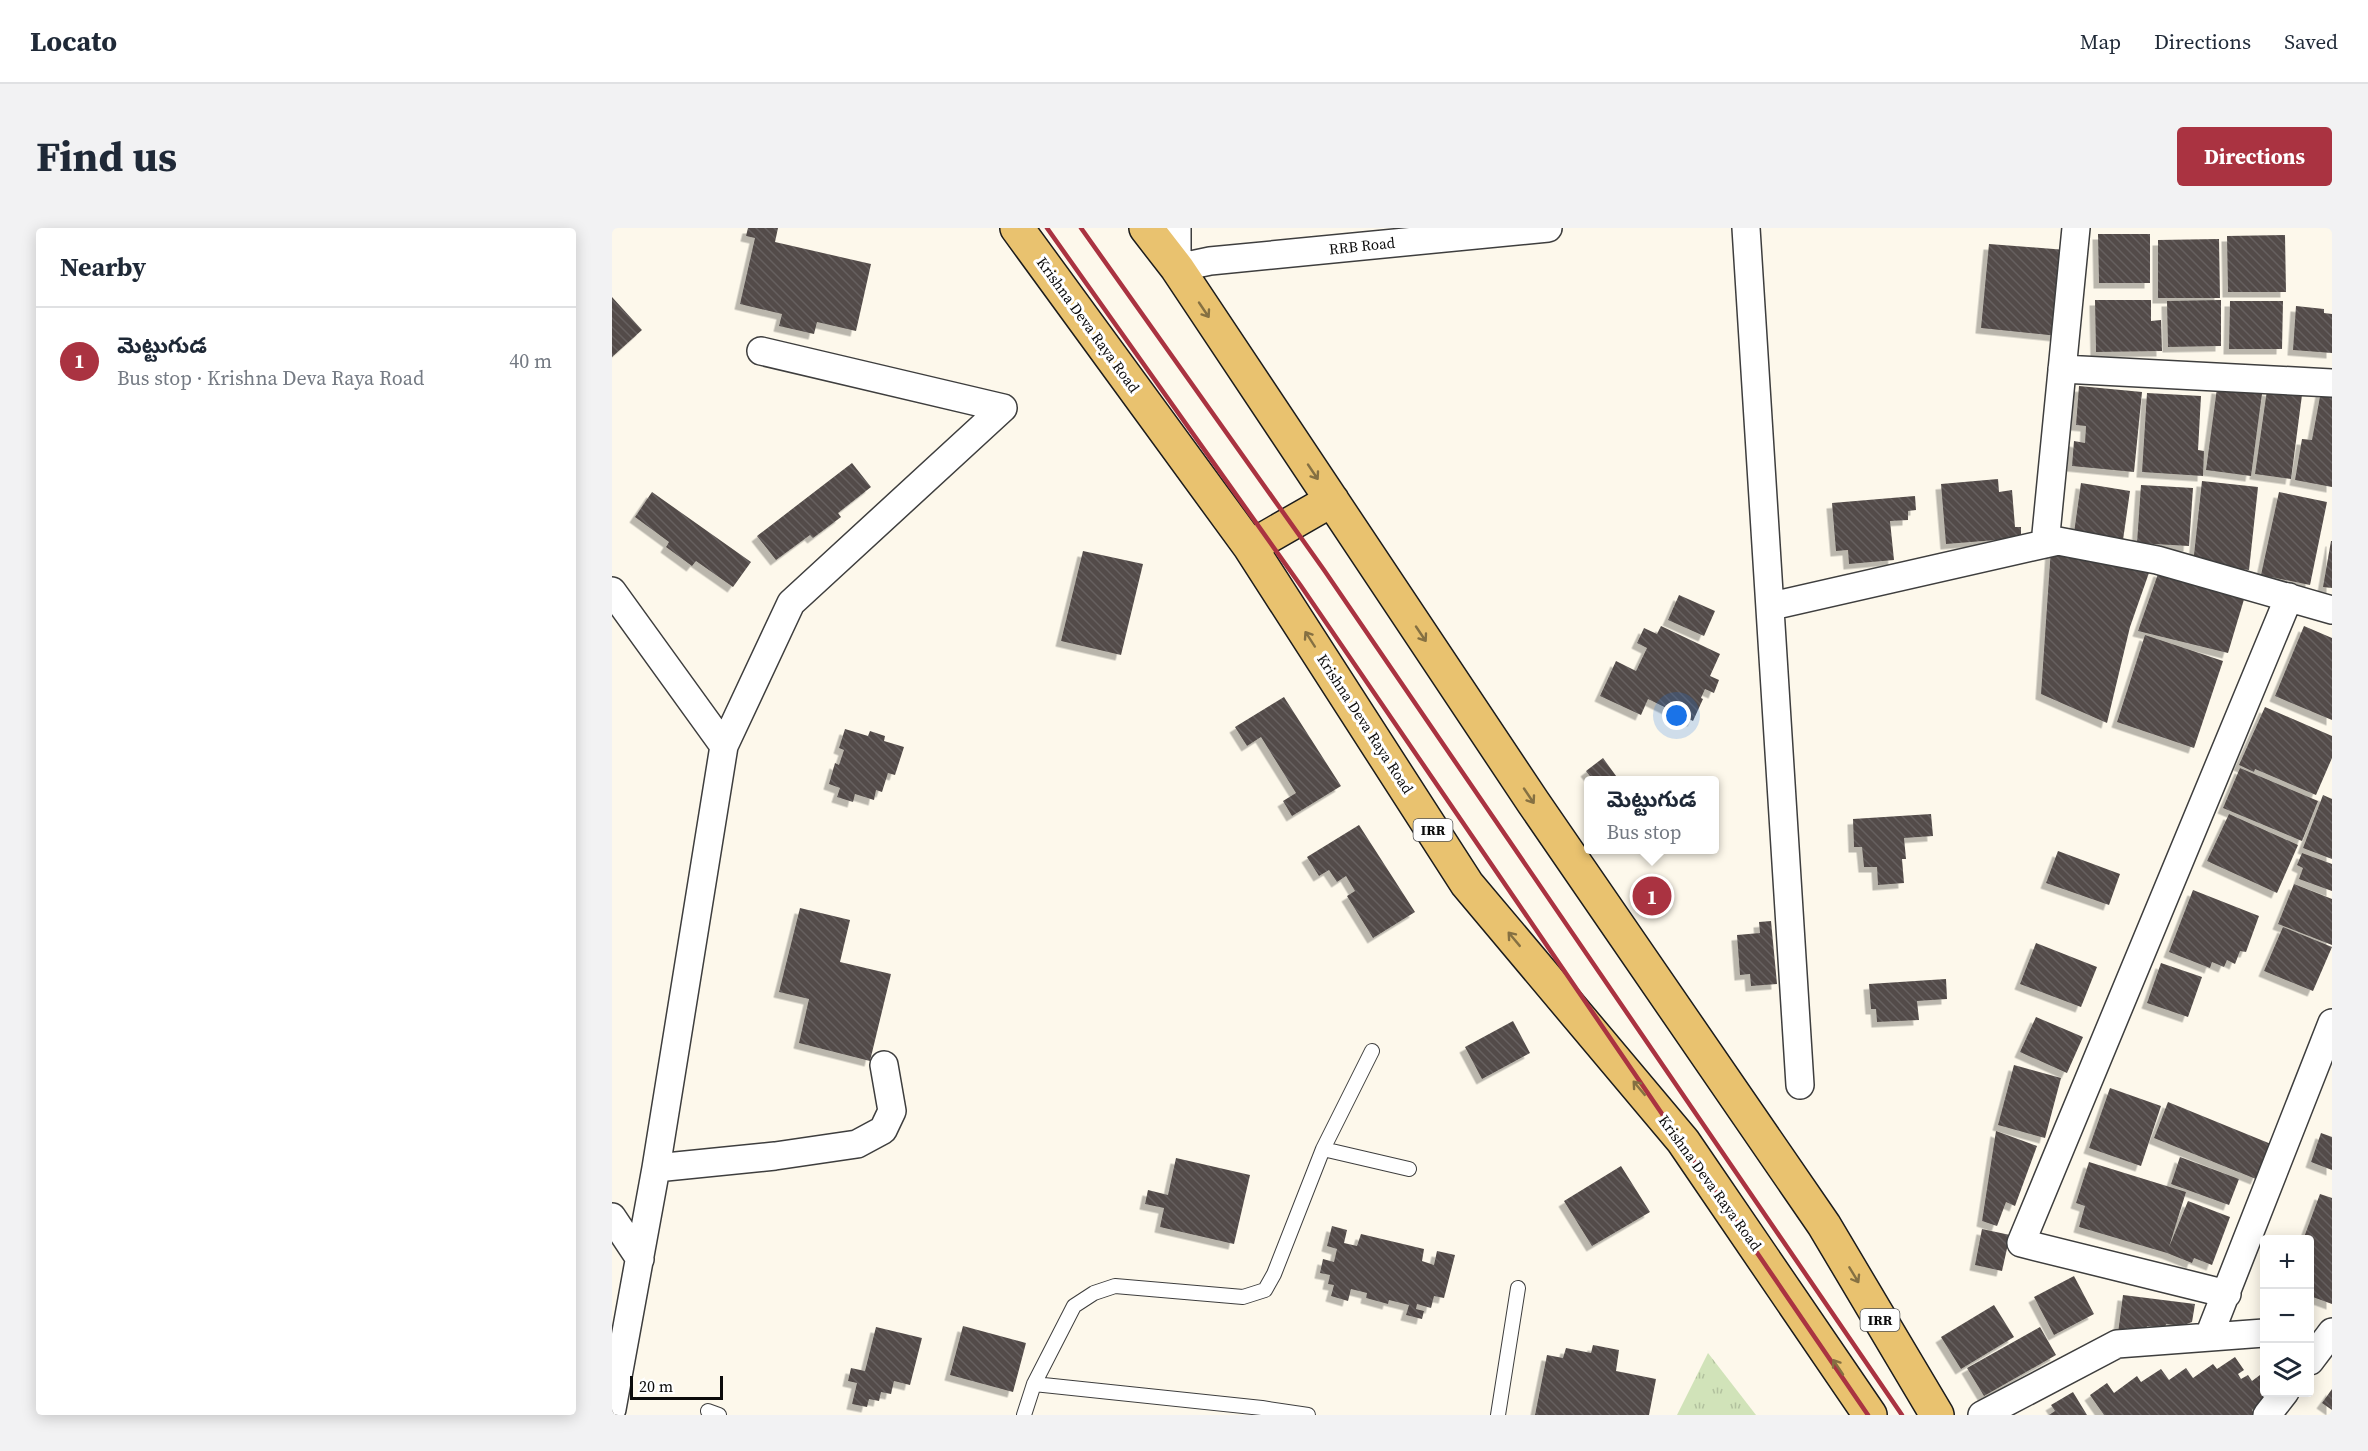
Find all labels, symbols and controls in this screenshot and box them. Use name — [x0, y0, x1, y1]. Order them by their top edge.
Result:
text: Locato — [30, 22, 117, 60]
text: Map — [2080, 27, 2121, 56]
text: Directions — [2154, 27, 2251, 56]
text: Saved — [2284, 27, 2338, 56]
text: Find us — [36, 127, 177, 185]
button: Directions — [2177, 127, 2332, 186]
street label: RRB Road — [1328, 232, 1397, 259]
text: Nearby — [60, 249, 146, 285]
street label: Krishna Deva Raya Road — [1032, 253, 1145, 397]
one-way arrow — [1198, 301, 1210, 317]
text: మెట్టుగుడ — [117, 330, 207, 360]
text: 1 — [74, 347, 85, 375]
text: 40 m — [509, 347, 552, 375]
text: Bus stop · Krishna Deva Raya Road — [117, 364, 424, 392]
one-way arrow — [1307, 463, 1319, 479]
one-way arrow — [1415, 625, 1427, 641]
one-way arrow — [1304, 631, 1316, 648]
street label: Krishna Deva Raya Road — [1312, 650, 1419, 798]
your location — [1662, 701, 1691, 730]
popup — [1584, 776, 1719, 854]
text: మెట్టుగుడ — [1607, 784, 1696, 814]
one-way arrow — [1524, 787, 1536, 804]
text: Bus stop — [1607, 818, 1681, 846]
road number: IRR — [1414, 819, 1452, 841]
pin: 1 — [1632, 874, 1672, 918]
one-way arrow — [1507, 932, 1521, 947]
one-way arrow — [1633, 1080, 1646, 1096]
street label: Krishna Deva Raya Road — [1654, 1111, 1767, 1255]
map controls — [2260, 1235, 2314, 1397]
button: + — [2260, 1235, 2314, 1289]
one-way arrow — [1848, 1266, 1860, 1283]
button: − — [2260, 1289, 2314, 1343]
road number: IRR — [1860, 1309, 1900, 1331]
button: layers — [2260, 1343, 2314, 1397]
one-way arrow — [1831, 1358, 1844, 1375]
scale bar — [630, 1373, 723, 1400]
text: 20 m — [639, 1375, 673, 1397]

